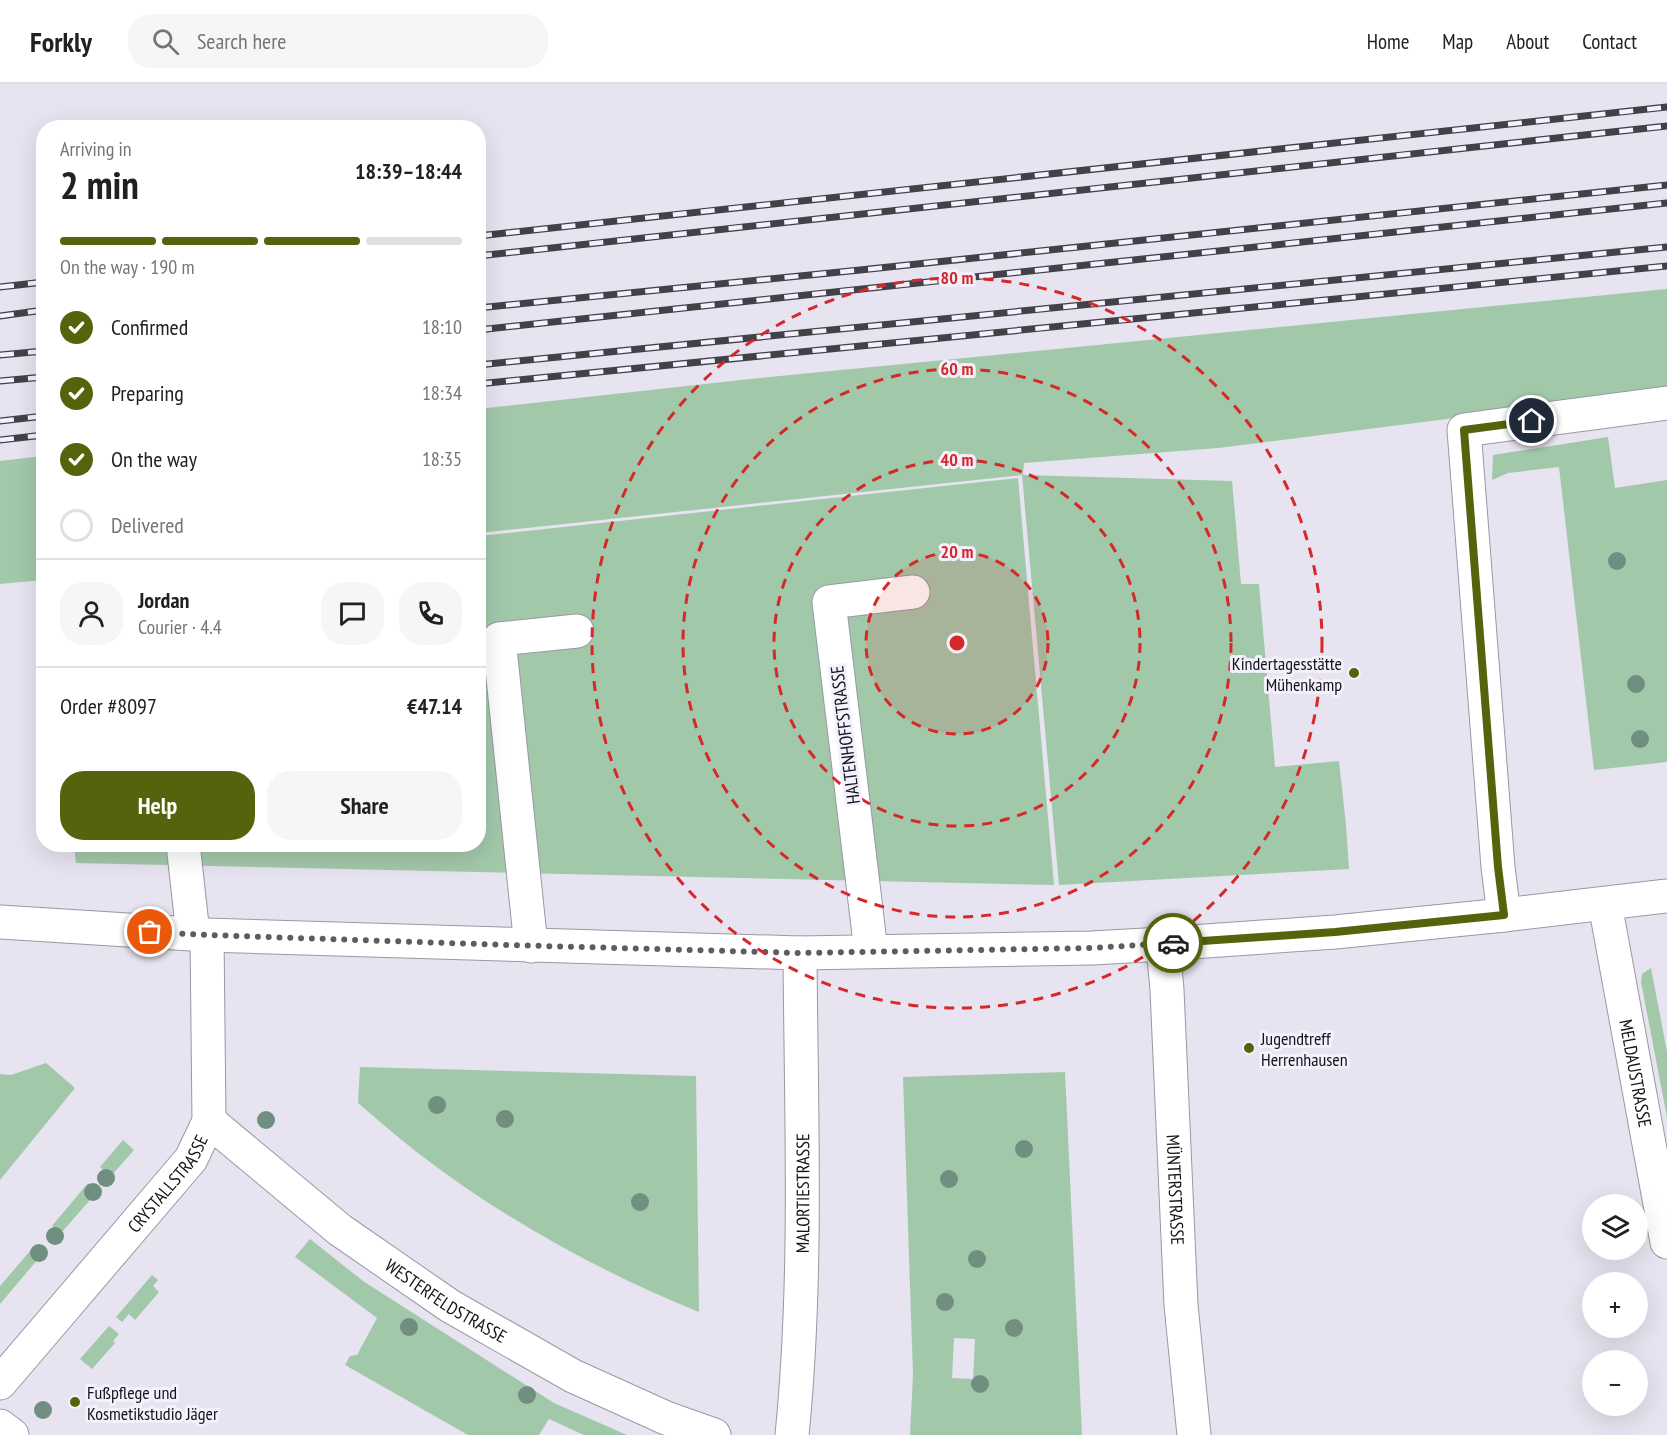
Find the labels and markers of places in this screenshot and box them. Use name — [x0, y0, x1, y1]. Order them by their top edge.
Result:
pin — [1506, 395, 1557, 446]
centre of rings — [947, 633, 967, 653]
place label: Kindertagesstätte Mühenkamp — [1232, 652, 1342, 696]
marker: Kindertagesstätte Mühenkamp — [1347, 666, 1361, 680]
pin — [124, 906, 175, 957]
place label: Jugendtreff Herrenhausen — [1260, 1027, 1348, 1071]
marker: Jugendtreff Herrenhausen — [1242, 1041, 1256, 1055]
place label: Fußpflege und Kosmetikstudio Jäger — [87, 1381, 218, 1425]
marker: Fußpflege und Kosmetikstudio Jäger — [68, 1395, 82, 1409]

